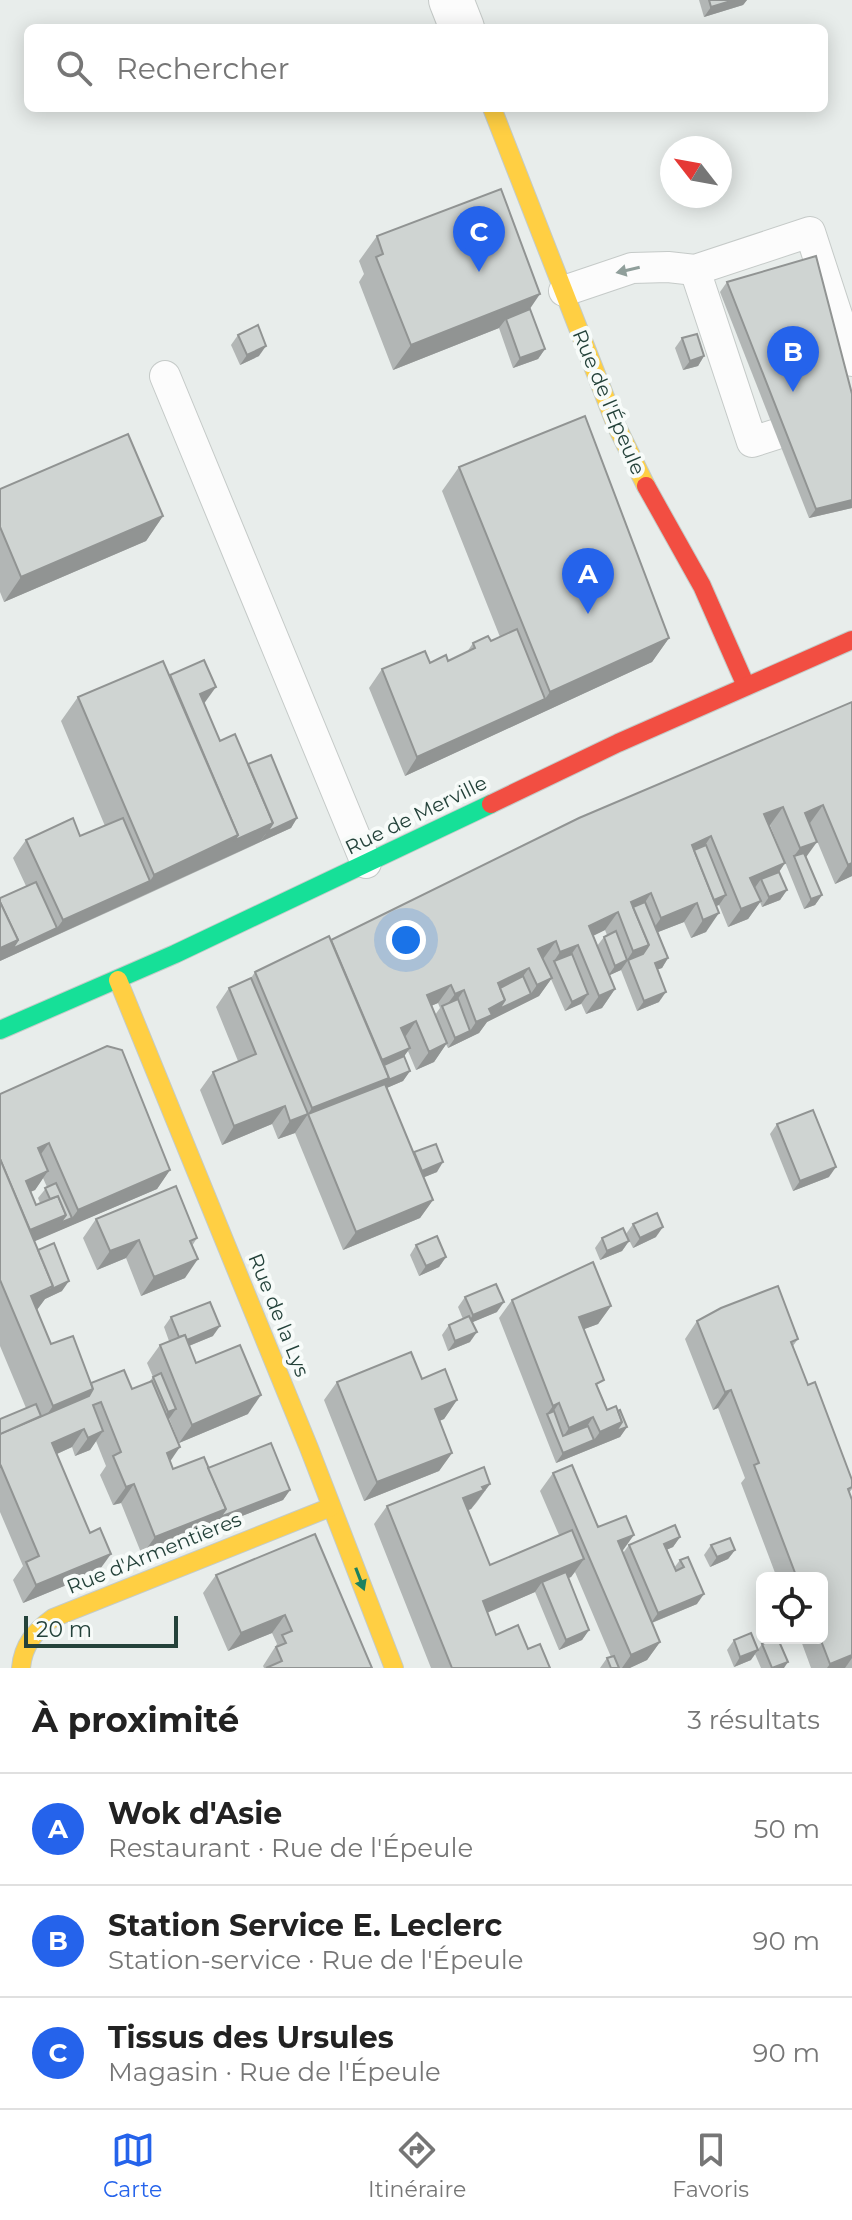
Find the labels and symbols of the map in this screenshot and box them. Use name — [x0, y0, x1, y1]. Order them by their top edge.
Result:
north arrow — [660, 136, 732, 208]
pin: C — [453, 206, 505, 272]
one-way arrow — [616, 264, 641, 277]
street label: Rue de l'Épeule — [568, 326, 650, 478]
pin: B — [767, 326, 819, 392]
pin: A — [562, 548, 614, 614]
street label: Rue de Merville — [341, 770, 491, 860]
your location — [386, 920, 426, 960]
street label: Rue de la Lys — [243, 1250, 315, 1380]
street label: Rue d'Armentières — [63, 1507, 245, 1599]
one-way arrow — [354, 1567, 367, 1591]
scale bar — [24, 1612, 178, 1648]

